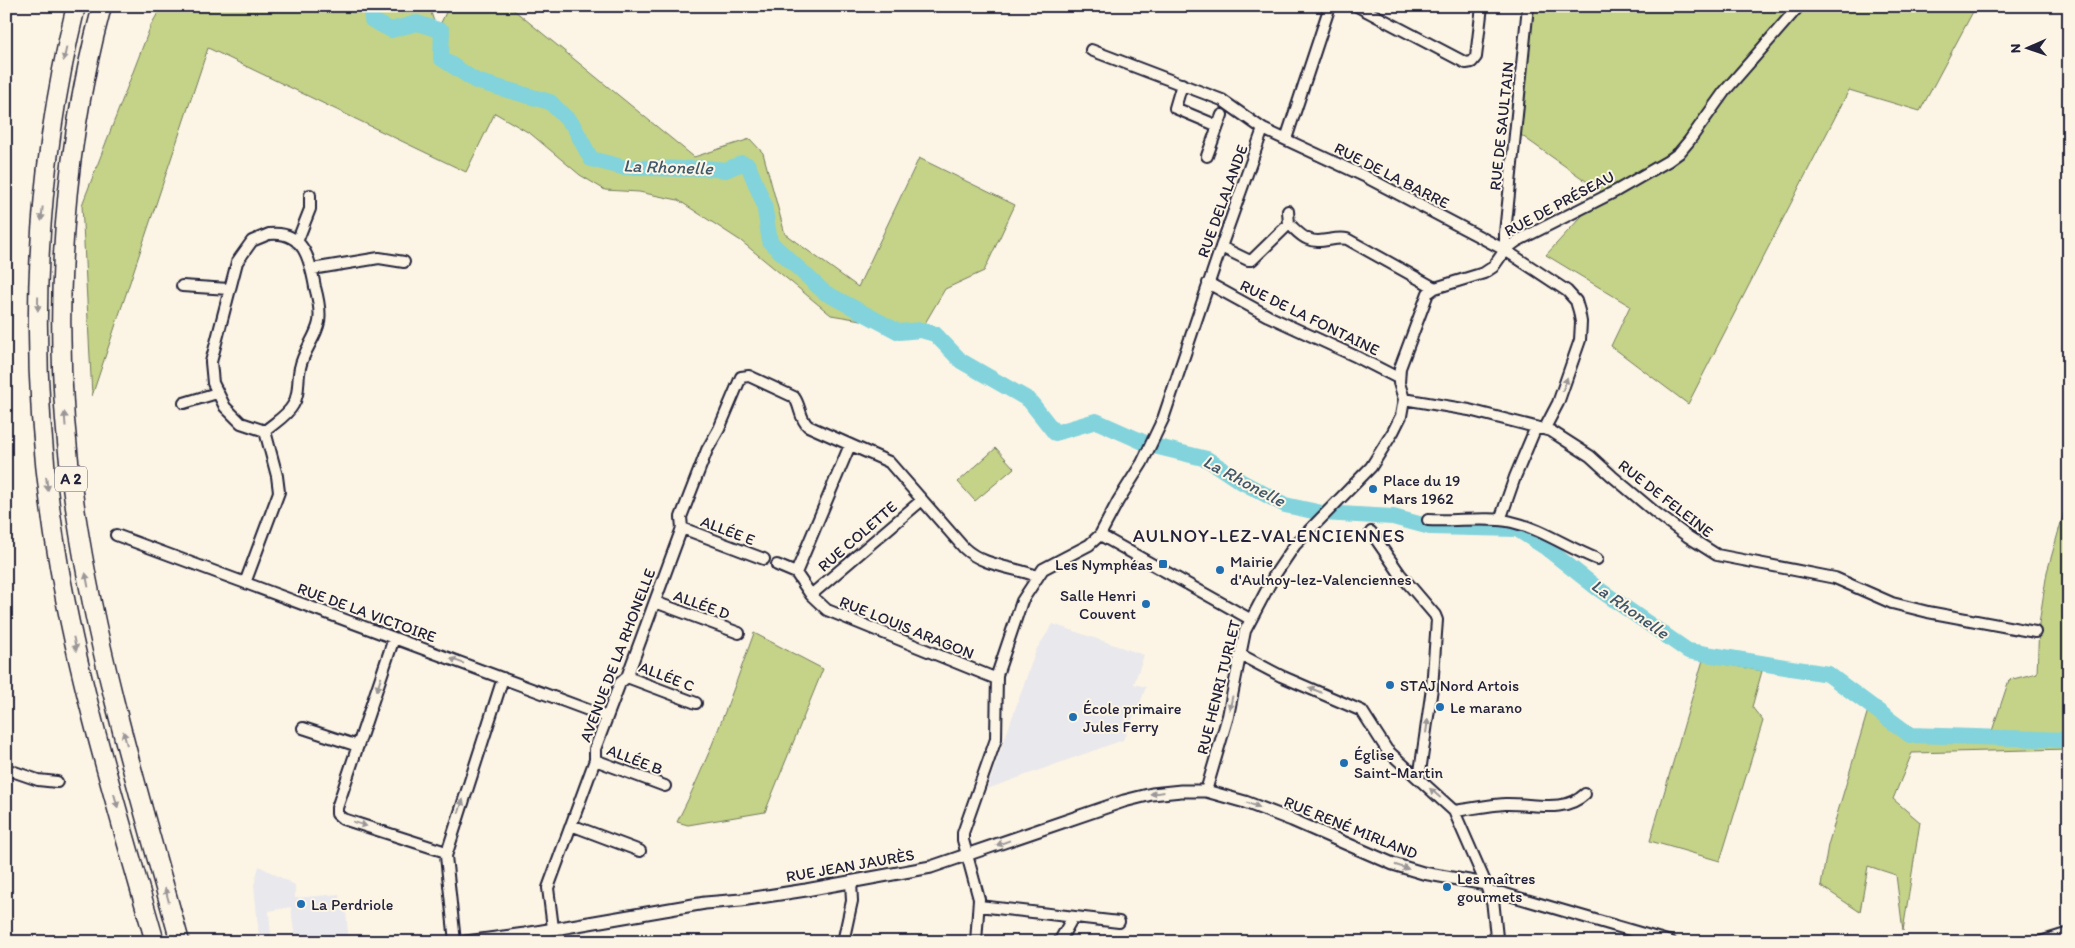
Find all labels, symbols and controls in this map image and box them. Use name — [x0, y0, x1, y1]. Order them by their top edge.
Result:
north arrow — [2002, 22, 2052, 72]
text: N — [2007, 43, 2024, 53]
one-way arrow — [61, 46, 69, 62]
street label: RUE DE SAULTAIN — [1485, 61, 1518, 191]
street label: RUE DE LA BARRE — [1331, 138, 1453, 213]
street label: RUE DELALANDE — [1193, 142, 1252, 260]
water label: La Rhonelle — [623, 154, 715, 180]
street label: RUE DE PRÉSEAU — [1501, 166, 1618, 240]
one-way arrow — [38, 207, 46, 223]
street label: RUE DE LA FONTAINE — [1237, 275, 1383, 360]
one-way arrow — [33, 297, 41, 313]
one-way arrow — [1561, 376, 1569, 391]
one-way arrow — [61, 411, 69, 427]
water label: La Rhonelle — [1199, 450, 1290, 512]
street label: RUE DE FELEINE — [1615, 455, 1717, 541]
road number: A 2 — [55, 466, 87, 492]
place label: Place du 19 Mars 1962 — [1383, 471, 1460, 508]
one-way arrow — [43, 476, 51, 492]
marker: Place du 19 Mars 1962 — [1367, 483, 1379, 495]
street label: RUE COLETTE — [814, 497, 901, 576]
street label: ALLÉE E — [698, 511, 758, 550]
district label: AULNOY-LEZ-VALENCIENNES — [1133, 524, 1405, 547]
place label: Mairie d'Aulnoy-lez-Valenciennes — [1230, 552, 1412, 589]
place label: Les Nymphéas — [1055, 555, 1153, 574]
marker: Les Nymphéas — [1157, 558, 1169, 570]
marker: Mairie d'Aulnoy-lez-Valenciennes — [1214, 564, 1226, 576]
street label: AVENUE DE LA RHONELLE — [576, 566, 659, 745]
one-way arrow — [83, 571, 91, 587]
water label: La Rhonelle — [1587, 574, 1674, 644]
street label: RUE DE LA VICTOIRE — [295, 579, 439, 646]
street label: ALLÉE D — [671, 586, 733, 623]
place label: Salle Henri Couvent — [1060, 586, 1136, 623]
street label: RUE LOUIS ARAGON — [837, 592, 977, 663]
marker: Salle Henri Couvent — [1140, 598, 1152, 610]
street label: RUE HENRI TURLET — [1193, 618, 1244, 756]
one-way arrow — [71, 636, 79, 651]
one-way arrow — [450, 657, 465, 664]
street label: ALLÉE C — [636, 657, 697, 696]
place label: STAJ Nord Artois — [1400, 676, 1519, 695]
one-way arrow — [375, 677, 382, 692]
marker: STAJ Nord Artois — [1384, 679, 1396, 691]
one-way arrow — [1307, 686, 1322, 694]
one-way arrow — [1227, 695, 1235, 711]
place label: Le marano — [1450, 698, 1522, 717]
place label: École primaire Jules Ferry — [1083, 699, 1182, 736]
marker: Le marano — [1434, 701, 1446, 713]
marker: École primaire Jules Ferry — [1067, 711, 1079, 723]
one-way arrow — [1423, 717, 1431, 733]
one-way arrow — [120, 730, 128, 745]
street label: ALLÉE B — [604, 740, 665, 779]
place label: Église Saint-Martin — [1354, 745, 1444, 782]
marker: Église Saint-Martin — [1338, 757, 1350, 769]
one-way arrow — [1429, 787, 1442, 798]
one-way arrow — [1149, 790, 1165, 798]
street label: RUE RENÉ MIRLAND — [1281, 792, 1420, 863]
one-way arrow — [112, 794, 120, 809]
one-way arrow — [458, 798, 466, 813]
one-way arrow — [1245, 801, 1260, 809]
one-way arrow — [353, 821, 368, 829]
one-way arrow — [995, 839, 1010, 847]
street label: RUE JEAN JAURÈS — [784, 845, 916, 886]
one-way arrow — [1395, 864, 1410, 872]
place label: Les maîtres gourmets — [1457, 869, 1535, 906]
marker: Les maîtres gourmets — [1441, 881, 1453, 893]
one-way arrow — [163, 887, 171, 902]
place label: La Perdriole — [311, 895, 393, 914]
marker: La Perdriole — [295, 898, 307, 910]

